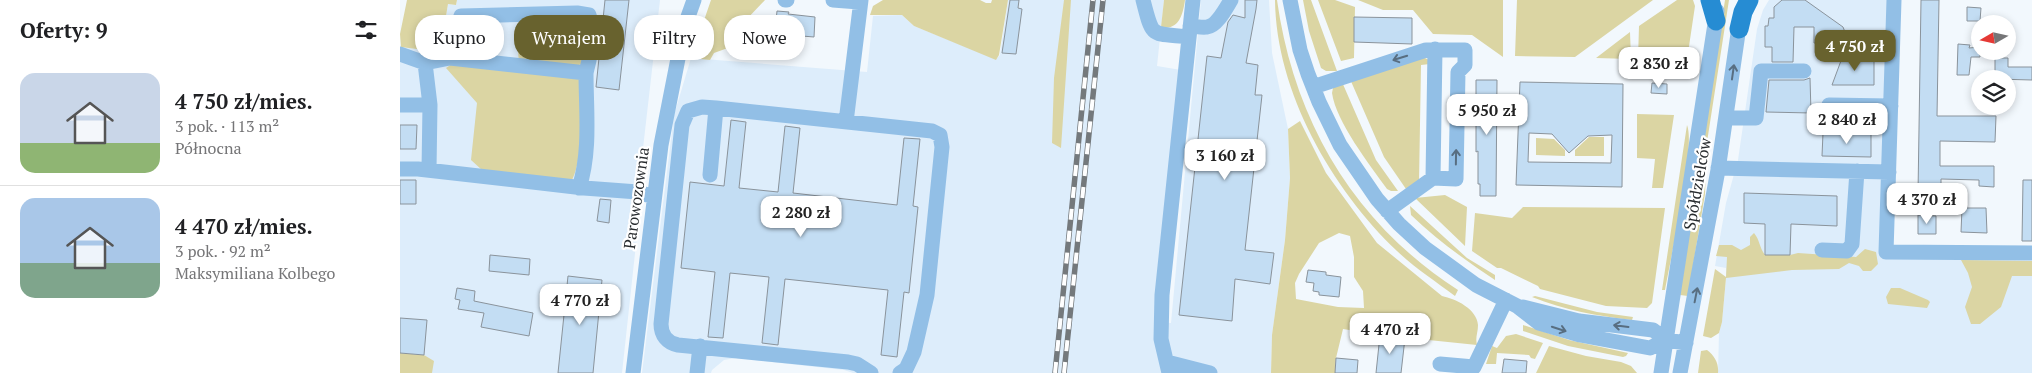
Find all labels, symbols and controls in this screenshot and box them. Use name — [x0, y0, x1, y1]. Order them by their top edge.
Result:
chip: Kupno — [415, 15, 504, 60]
chip: Wynajem — [514, 15, 624, 60]
chip: Filtry — [634, 15, 714, 60]
chip: Nowe — [724, 15, 805, 60]
north arrow — [1971, 15, 2016, 60]
map controls — [1971, 15, 2016, 115]
text: Oferty: 9 — [20, 16, 108, 44]
icon: filters — [352, 16, 380, 44]
pin: 4 750 zł — [1803, 30, 1907, 72]
text: 4 750 zł — [1826, 35, 1884, 57]
pin: 2 830 zł — [1607, 46, 1711, 89]
text: 2 830 zł — [1630, 52, 1688, 74]
one-way arrow — [1392, 53, 1408, 63]
one-way arrow — [1728, 64, 1738, 80]
button: layers — [1971, 70, 2016, 115]
text: 4 750 zł/mies. — [175, 87, 313, 115]
icon: home — [60, 93, 120, 153]
pin: 5 950 zł — [1435, 94, 1539, 136]
text: 5 950 zł — [1458, 99, 1516, 121]
pin: 2 840 zł — [1795, 102, 1899, 145]
text: 2 840 zł — [1818, 108, 1876, 130]
text: 3 pok. · 113 m² — [175, 115, 279, 137]
street label: Spółdzielców — [1678, 136, 1716, 232]
text: Północna — [175, 137, 242, 159]
pin: 3 160 zł — [1173, 138, 1277, 181]
text: 3 160 zł — [1196, 144, 1254, 166]
street label: Parowozownia — [618, 146, 654, 250]
one-way arrow — [1452, 149, 1461, 165]
pin: 4 370 zł — [1875, 182, 1979, 225]
text: 4 370 zł — [1898, 188, 1956, 210]
pin: 2 280 zł — [749, 196, 853, 238]
text: 2 280 zł — [772, 201, 830, 223]
text: 4 470 zł/mies. — [175, 212, 313, 240]
icon: home — [60, 218, 120, 278]
text: 3 pok. · 92 m² — [175, 240, 271, 262]
text: Maksymiliana Kolbego — [175, 262, 335, 284]
pin: 4 770 zł — [528, 284, 632, 326]
one-way arrow — [1691, 287, 1701, 303]
text: 4 770 zł — [551, 289, 609, 311]
pin: 4 470 zł — [1338, 312, 1442, 355]
text: 4 470 zł — [1361, 318, 1419, 340]
one-way arrow — [1613, 321, 1629, 331]
one-way arrow — [1550, 325, 1566, 334]

